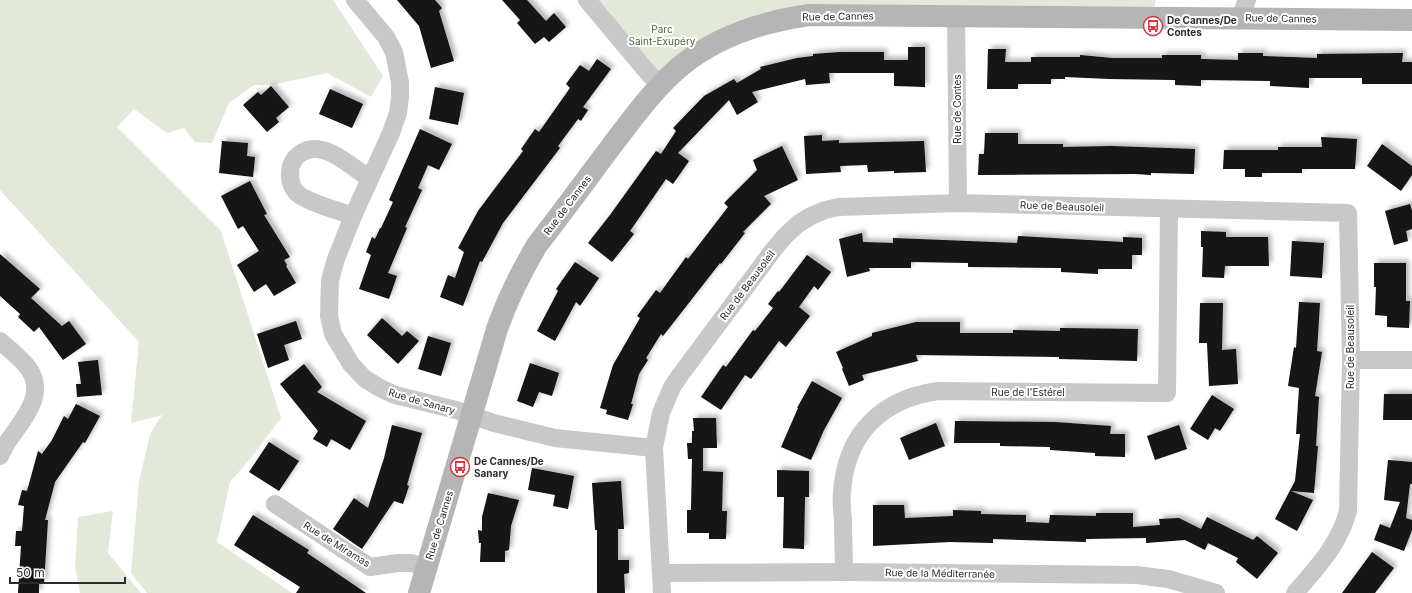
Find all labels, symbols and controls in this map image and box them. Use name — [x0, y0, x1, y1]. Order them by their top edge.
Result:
street label: Rue de Cannes — [802, 9, 874, 23]
street label: Rue de Cannes — [1245, 11, 1317, 25]
place label: De Cannes/De Contes — [1167, 14, 1237, 38]
bus stop icon: De Cannes/De Contes — [1142, 15, 1164, 37]
park label: Parc Saint-Exupéry — [629, 23, 696, 47]
street label: Rue de Contes — [951, 74, 963, 144]
street label: Rue de Cannes — [541, 173, 593, 237]
street label: Rue de Beausoleil — [1020, 199, 1104, 213]
street label: Rue de Beausoleil — [717, 248, 777, 322]
street label: Rue de Beausoleil — [1344, 305, 1356, 389]
street label: Rue de Sanary — [387, 386, 457, 416]
street label: Rue de l'Estérel — [991, 386, 1065, 398]
place label: De Cannes/De Sanary — [474, 455, 544, 480]
bus stop icon: De Cannes/De Sanary — [449, 456, 471, 478]
street label: Rue de Cannes — [423, 489, 455, 561]
street label: Rue de Miramas — [301, 519, 373, 569]
scale bar — [10, 559, 125, 585]
text: 50 m — [16, 565, 45, 580]
street label: Rue de la Méditerranée — [885, 566, 995, 580]

